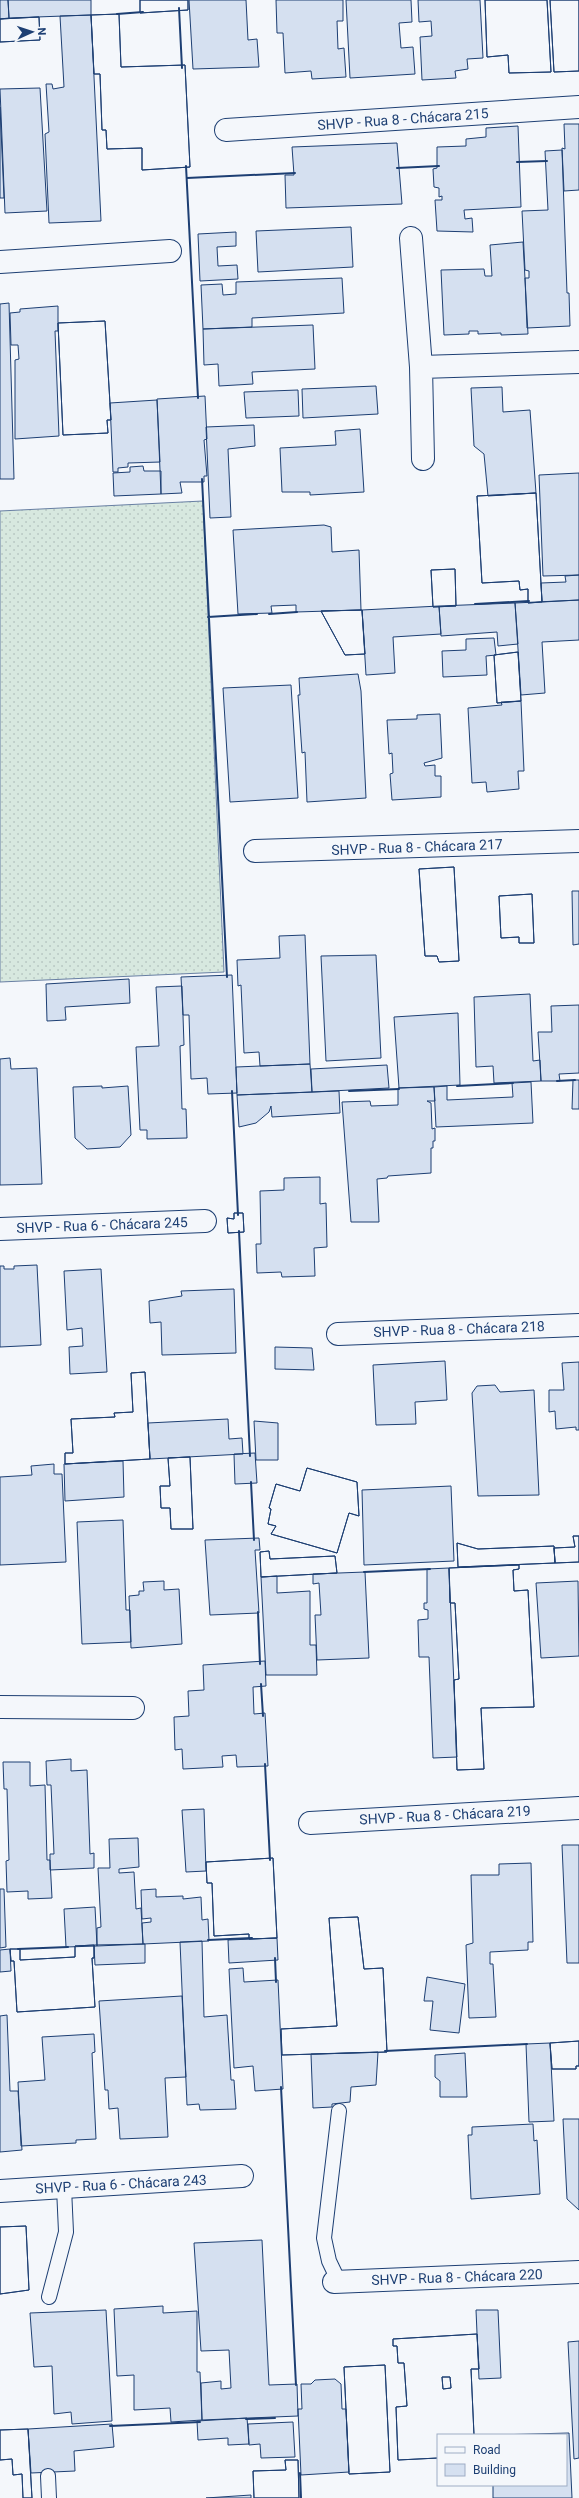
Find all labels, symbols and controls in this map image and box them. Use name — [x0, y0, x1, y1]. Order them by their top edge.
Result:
north arrow — [12, 12, 52, 52]
text: N — [35, 27, 48, 36]
street label: SHVP - Rua 8 - Chácara 215 — [317, 105, 489, 133]
street label: SHVP - Rua 8 - Chácara 217 — [331, 836, 503, 858]
street label: SHVP - Rua 6 - Chácara 245 — [16, 1214, 188, 1236]
street label: SHVP - Rua 8 - Chácara 218 — [373, 1318, 545, 1340]
street label: SHVP - Rua 8 - Chácara 219 — [359, 1803, 531, 1827]
street label: SHVP - Rua 6 - Chácara 243 — [35, 2172, 207, 2196]
street label: SHVP - Rua 8 - Chácara 220 — [371, 2266, 543, 2288]
legend — [437, 2434, 567, 2486]
text: Road — [473, 2443, 501, 2457]
text: Building — [473, 2463, 516, 2477]

